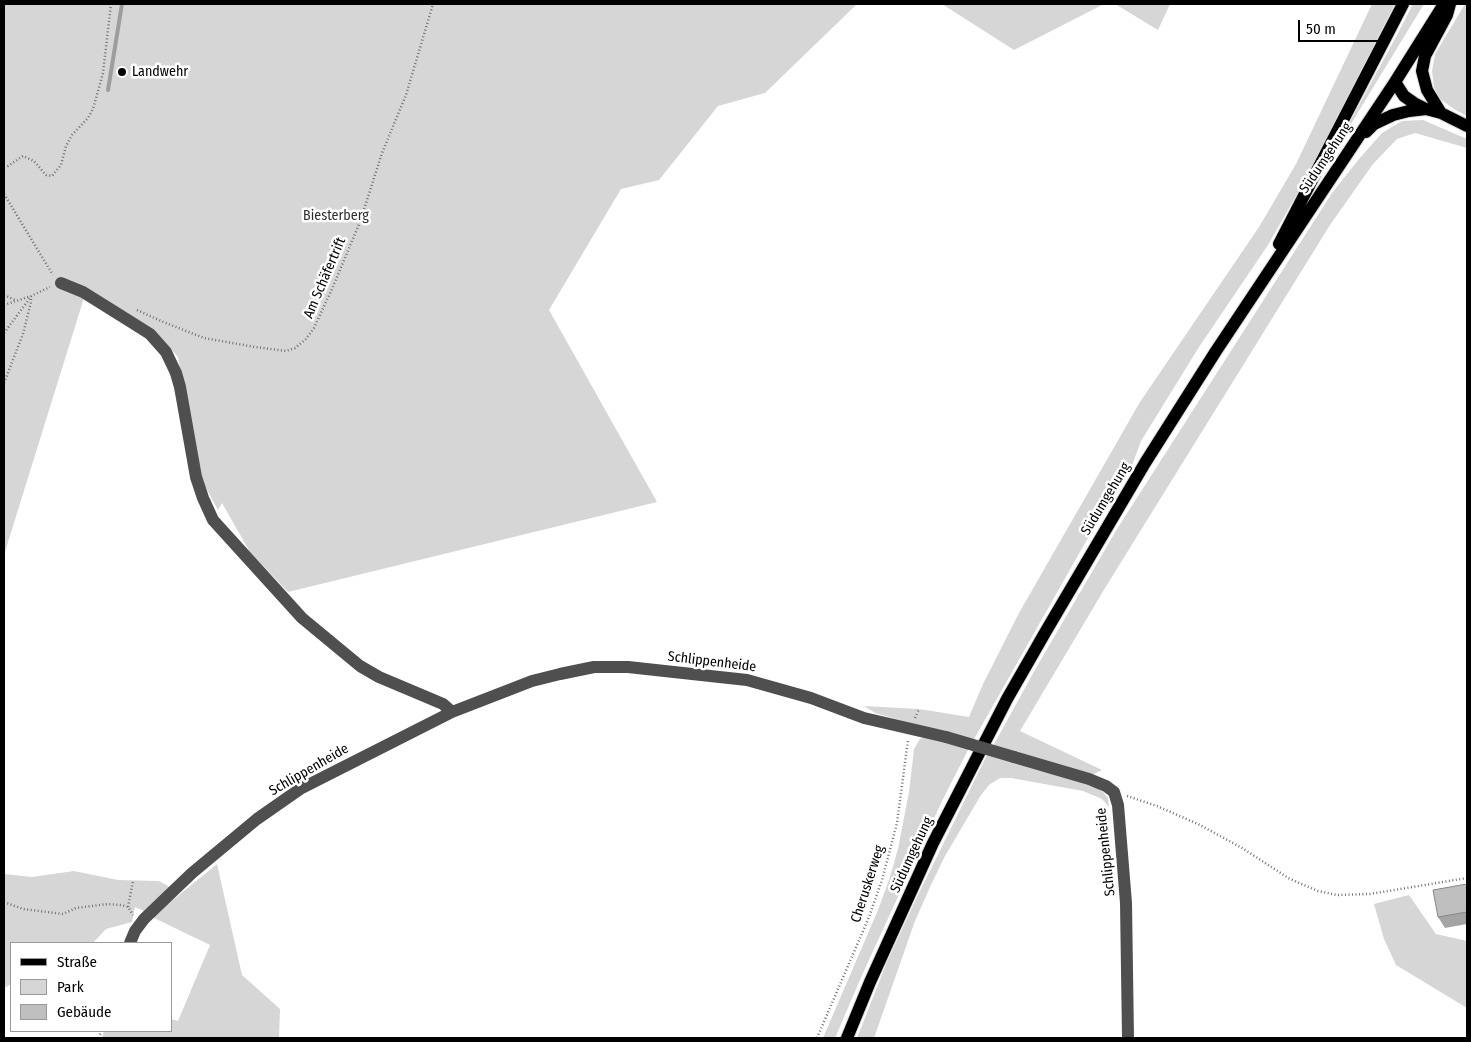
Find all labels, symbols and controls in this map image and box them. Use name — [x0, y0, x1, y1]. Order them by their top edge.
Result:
scale bar — [1301, 10, 1394, 42]
text: 50 m — [1306, 20, 1336, 38]
place label: Landwehr — [132, 64, 188, 80]
marker: Landwehr — [116, 66, 128, 78]
street label: Südumgehung — [1296, 119, 1356, 197]
park label: Biesterberg — [303, 208, 369, 224]
street label: Am Schäfertrift — [300, 235, 350, 321]
street label: Südumgehung — [1078, 460, 1134, 538]
street label: Schlippenheide — [667, 648, 757, 676]
street label: Schlippenheide — [266, 740, 352, 800]
street label: Schlippenheide — [1093, 807, 1119, 897]
street label: Südumgehung — [887, 814, 937, 896]
street label: Cheruskerweg — [848, 843, 888, 925]
legend — [10, 942, 172, 1032]
text: Straße — [57, 953, 97, 971]
text: Park — [57, 978, 84, 996]
text: Gebäude — [57, 1003, 112, 1021]

